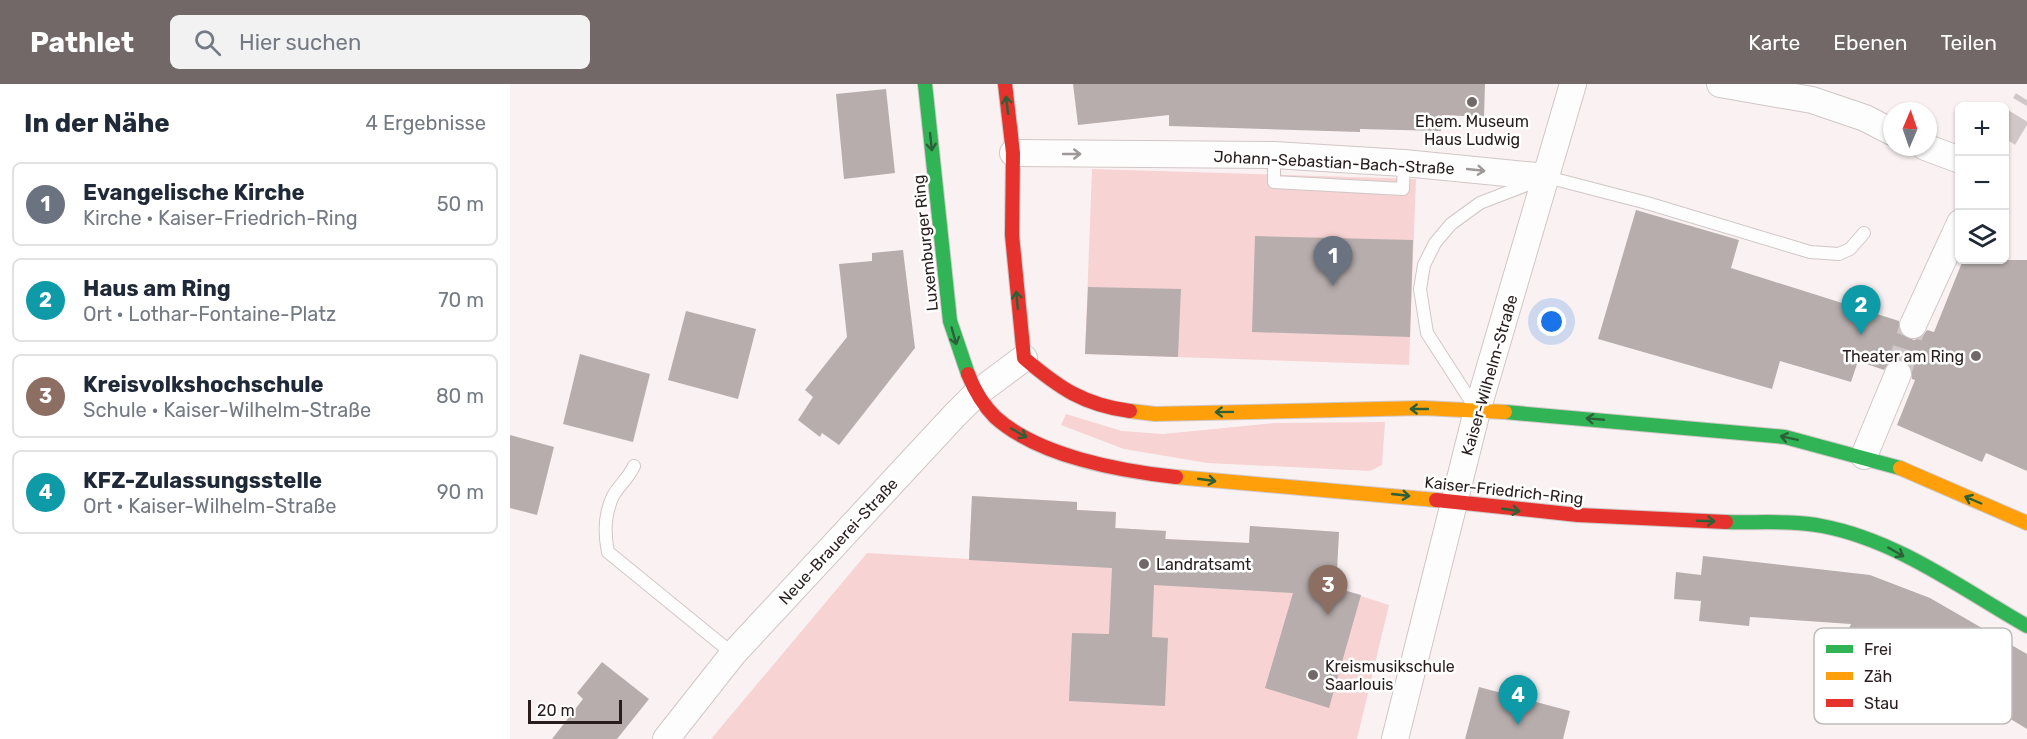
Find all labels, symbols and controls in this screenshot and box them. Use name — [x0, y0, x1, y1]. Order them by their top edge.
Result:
search box — [170, 15, 590, 69]
text: Pathlet — [30, 26, 134, 59]
icon: search — [191, 26, 224, 59]
text: Hier suchen — [239, 29, 361, 56]
text: Karte — [1748, 30, 1800, 55]
text: Ebenen — [1833, 30, 1907, 55]
text: Teilen — [1940, 30, 1997, 55]
marker: Ehem. Museum Haus Ludwig — [1465, 95, 1479, 109]
one-way arrow — [1002, 96, 1013, 116]
north arrow — [1883, 102, 1937, 156]
map controls — [1955, 102, 2009, 264]
button: + — [1955, 102, 2009, 156]
text: In der Nähe — [24, 108, 170, 139]
text: 4 Ergebnisse — [366, 111, 486, 135]
place label: Ehem. Museum Haus Ludwig — [1415, 112, 1529, 149]
one-way arrow — [926, 132, 937, 152]
street label: Johann-Sebastian-Bach-Straße — [1213, 147, 1455, 178]
one-way arrow — [1061, 148, 1081, 160]
button: − — [1955, 156, 2009, 210]
one-way arrow — [1466, 165, 1486, 176]
street label: Luxemburger Ring — [909, 174, 942, 312]
text: Evangelische Kirche — [83, 179, 305, 206]
text: 1 — [41, 192, 50, 216]
text: 50 m — [437, 192, 484, 216]
text: Kirche · Kaiser-Friedrich-Ring — [83, 206, 358, 230]
button: layers — [1955, 210, 2009, 264]
pin: 1 — [1314, 236, 1352, 286]
text: Haus am Ring — [83, 275, 231, 302]
pin: 2 — [1842, 286, 1880, 335]
text: 2 — [39, 288, 52, 312]
text: 70 m — [438, 288, 484, 312]
one-way arrow — [1011, 290, 1022, 310]
street label: Kaiser-Wilhelm-Straße — [1457, 292, 1522, 458]
text: Ort · Lothar-Fontaine-Platz — [83, 302, 336, 326]
your location — [1537, 307, 1566, 336]
one-way arrow — [949, 326, 960, 345]
place label: Theater am Ring — [1842, 347, 1964, 366]
marker: Theater am Ring — [1969, 349, 1983, 363]
text: Kreisvolkshochschule — [83, 371, 324, 398]
text: 3 — [39, 384, 52, 408]
text: 80 m — [436, 384, 484, 408]
text: Schule · Kaiser-Wilhelm-Straße — [83, 398, 371, 422]
one-way arrow — [1409, 403, 1429, 415]
one-way arrow — [1214, 407, 1234, 418]
one-way arrow — [1586, 413, 1605, 424]
one-way arrow — [1010, 427, 1027, 439]
one-way arrow — [1780, 432, 1799, 443]
text: KFZ-Zulassungsstelle — [83, 467, 322, 494]
street label: Kaiser-Friedrich-Ring — [1424, 473, 1584, 508]
street label: Neue-Brauerei-Straße — [775, 474, 902, 609]
one-way arrow — [1196, 474, 1216, 485]
text: 4 — [39, 480, 52, 504]
text: 90 m — [437, 480, 484, 504]
one-way arrow — [1391, 490, 1411, 501]
text: Ort · Kaiser-Wilhelm-Straße — [83, 494, 336, 518]
one-way arrow — [1965, 494, 1983, 505]
one-way arrow — [1501, 504, 1521, 515]
one-way arrow — [1696, 516, 1716, 527]
one-way arrow — [1887, 546, 1904, 558]
place label: Landratsamt — [1156, 555, 1251, 574]
marker: Landratsamt — [1137, 557, 1151, 571]
pin: 3 — [1308, 566, 1348, 615]
legend — [1814, 628, 2012, 724]
text: Frei — [1864, 640, 1892, 659]
place label: Kreismusikschule Saarlouis — [1325, 657, 1455, 694]
text: Zäh — [1864, 667, 1892, 686]
marker: Kreismusikschule Saarlouis — [1306, 668, 1320, 682]
pin: 4 — [1498, 676, 1538, 725]
text: Stau — [1864, 694, 1899, 713]
scale bar — [528, 697, 622, 724]
text: 20 m — [537, 701, 575, 720]

